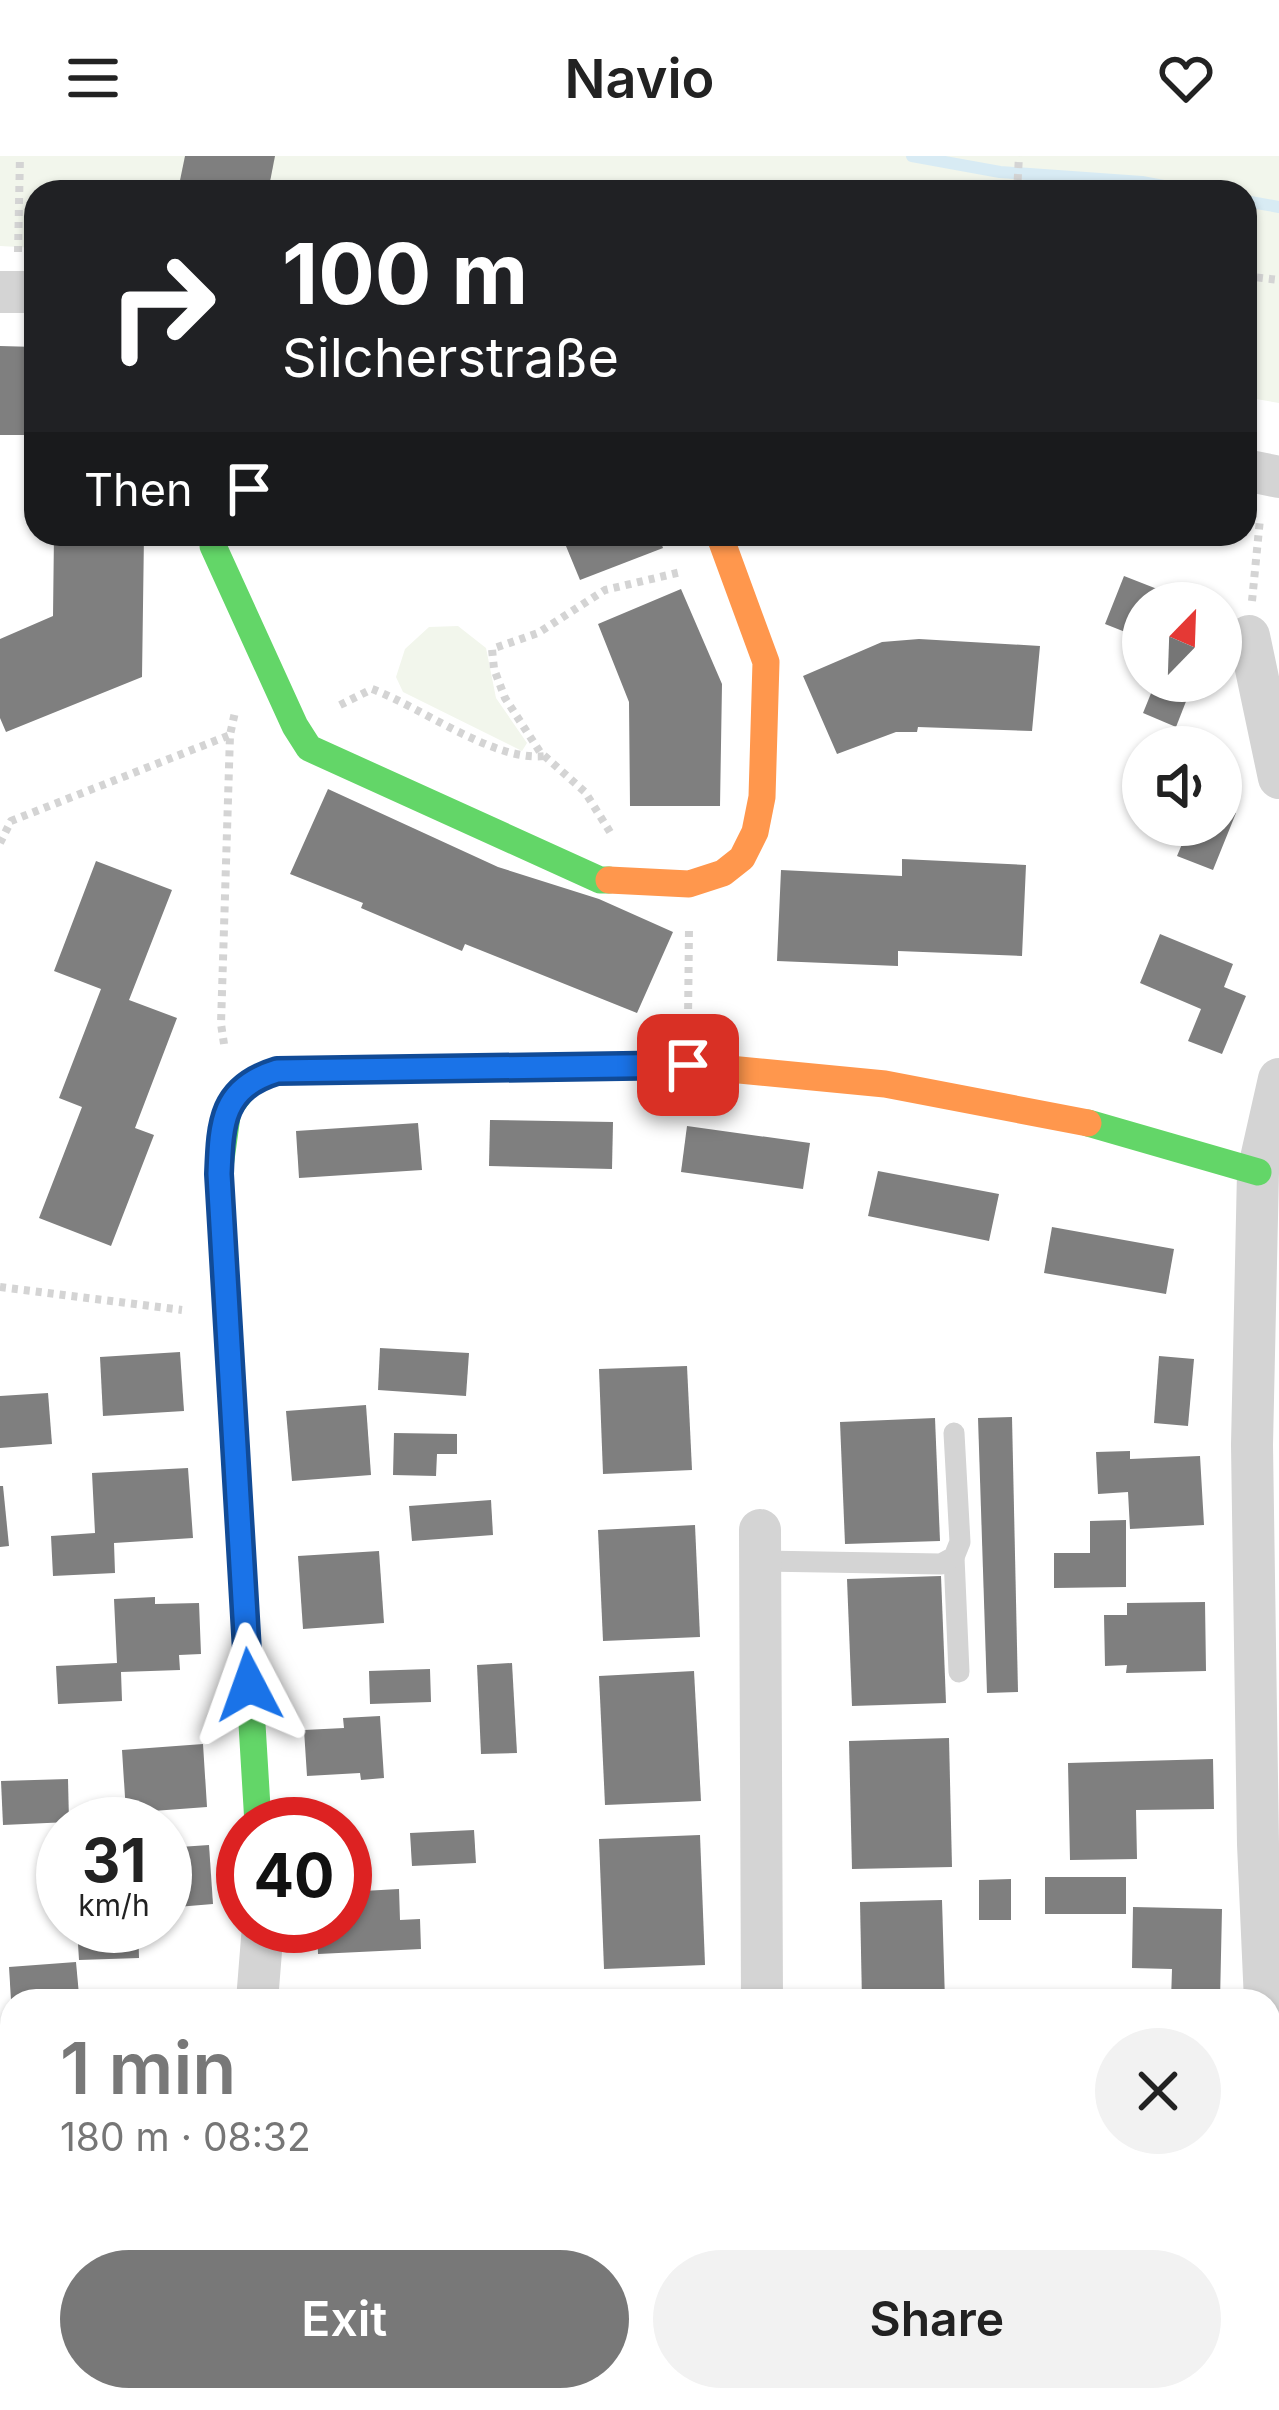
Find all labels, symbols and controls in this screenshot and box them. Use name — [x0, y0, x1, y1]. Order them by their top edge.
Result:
icon: menu — [60, 45, 126, 111]
icon: heart — [1153, 45, 1219, 111]
text: Navio — [565, 46, 714, 111]
text: 100 m — [282, 223, 528, 324]
icon: right — [84, 228, 240, 384]
text: Silcherstraße — [282, 325, 619, 390]
icon: arrive — [216, 456, 282, 522]
text: Then — [84, 462, 192, 517]
north arrow — [1122, 582, 1242, 702]
map controls — [1122, 582, 1242, 846]
button: sound — [1122, 726, 1242, 846]
pin — [637, 1014, 739, 1116]
icon: arrive — [655, 1032, 721, 1098]
position arrow — [186, 1622, 312, 1748]
speed limit sign: 40 — [216, 1797, 372, 1953]
text: 31 — [82, 1824, 146, 1896]
text: km/h — [78, 1887, 150, 1923]
text: 1 min — [60, 2024, 236, 2111]
button: close — [1095, 2028, 1221, 2154]
text: 180 m · 08:32 — [60, 2113, 311, 2160]
button: Exit — [60, 2250, 629, 2388]
button: Share — [653, 2250, 1221, 2388]

